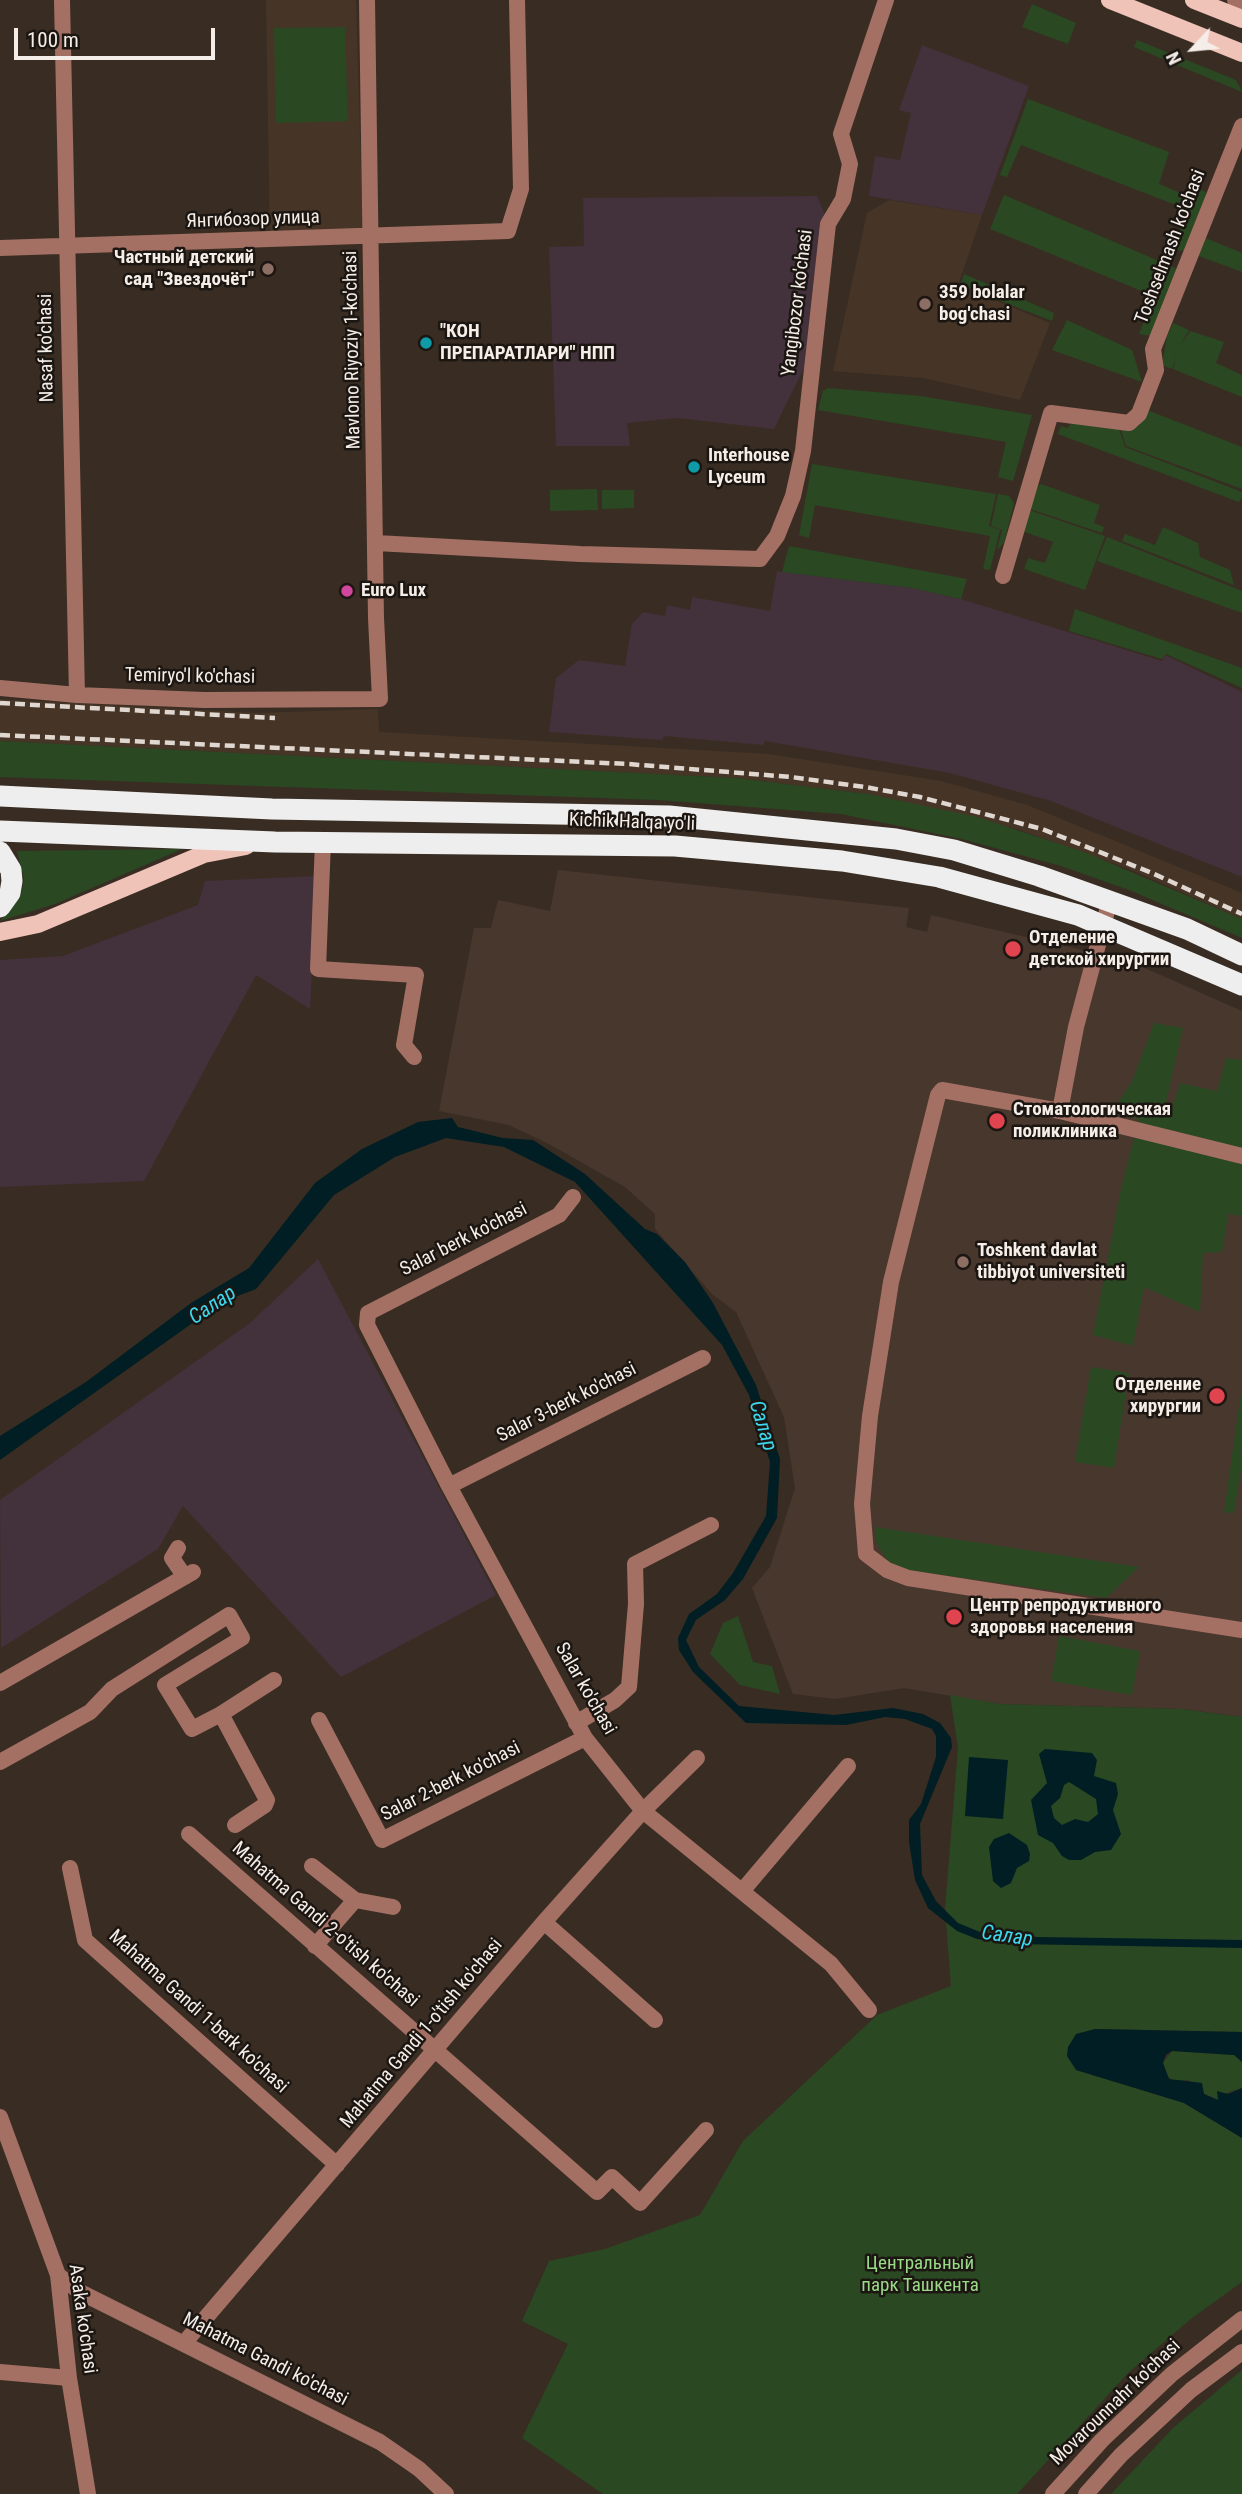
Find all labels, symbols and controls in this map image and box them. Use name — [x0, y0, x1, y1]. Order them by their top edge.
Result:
scale bar — [18, 14, 219, 58]
north arrow — [1158, 14, 1228, 84]
text: 100 m — [27, 28, 79, 52]
text: N — [1161, 48, 1187, 69]
street label: Toshselmash ko'chasi — [1131, 167, 1211, 327]
street label: Янгибозор улица — [186, 206, 320, 234]
street label: Yangibozor ko'chasi — [778, 228, 818, 378]
place label: Частный детский сад "Звездочёт" — [114, 247, 254, 291]
street label: Mavlono Riyoziy 1-ko'chasi — [340, 250, 366, 450]
marker: Частный детский сад "Звездочёт" — [260, 261, 276, 277]
place label: 359 bolalar bog'chasi — [939, 282, 1025, 326]
street label: Nasaf ko'chasi — [35, 293, 59, 403]
marker: 359 bolalar bog'chasi — [917, 296, 933, 312]
place label: "КОН ПРЕПАРАТЛАРИ" НПП — [440, 321, 615, 365]
marker: "КОН ПРЕПАРАТЛАРИ" НПП — [418, 335, 434, 351]
place label: Interhouse Lyceum — [708, 445, 790, 489]
marker: Interhouse Lyceum — [686, 459, 702, 475]
place label: Euro Lux — [361, 580, 426, 602]
marker: Euro Lux — [339, 583, 355, 599]
street label: Temiryo'l ko'chasi — [125, 664, 255, 690]
street label: Kichik Halqa yo'li — [569, 809, 695, 837]
place label: Отделение детской хирургии — [1029, 927, 1169, 971]
marker: Отделение детской хирургии — [1003, 939, 1023, 959]
place label: Стоматологическая поликлиника — [1013, 1099, 1171, 1143]
marker: Стоматологическая поликлиника — [987, 1111, 1007, 1131]
street label: Salar berk ko'chasi — [397, 1198, 531, 1282]
place label: Toshkent davlat tibbiyot universiteti — [977, 1240, 1125, 1284]
marker: Toshkent davlat tibbiyot universiteti — [955, 1254, 971, 1270]
water label: Салар — [185, 1281, 241, 1331]
street label: Salar 3-berk ko'chasi — [494, 1358, 640, 1448]
place label: Отделение хирургии — [1115, 1374, 1201, 1418]
marker: Отделение хирургии — [1207, 1386, 1227, 1406]
water label: Салар — [742, 1398, 782, 1454]
place label: Центр репродуктивного здоровья населения — [970, 1595, 1161, 1639]
marker: Центр репродуктивного здоровья населения — [944, 1607, 964, 1627]
street label: Salar ko'chasi — [550, 1639, 620, 1739]
street label: Salar 2-berk ko'chasi — [378, 1737, 524, 1827]
street label: Mahatma Gandi 2-o'tish ko'chasi — [227, 1838, 423, 2012]
water label: Салар — [980, 1921, 1034, 1953]
street label: Mahatma Gandi 1-berk ko'chasi — [104, 1925, 292, 2099]
street label: Mahatma Gandi 1-o'tish ko'chasi — [336, 1935, 508, 2133]
park label: Центральный парк Ташкента — [861, 2253, 979, 2297]
street label: Asaka ko'chasi — [63, 2263, 101, 2375]
street label: Mahatma Gandi ko'chasi — [179, 2308, 351, 2412]
street label: Movarounnahr ko'chasi — [1046, 2335, 1186, 2471]

